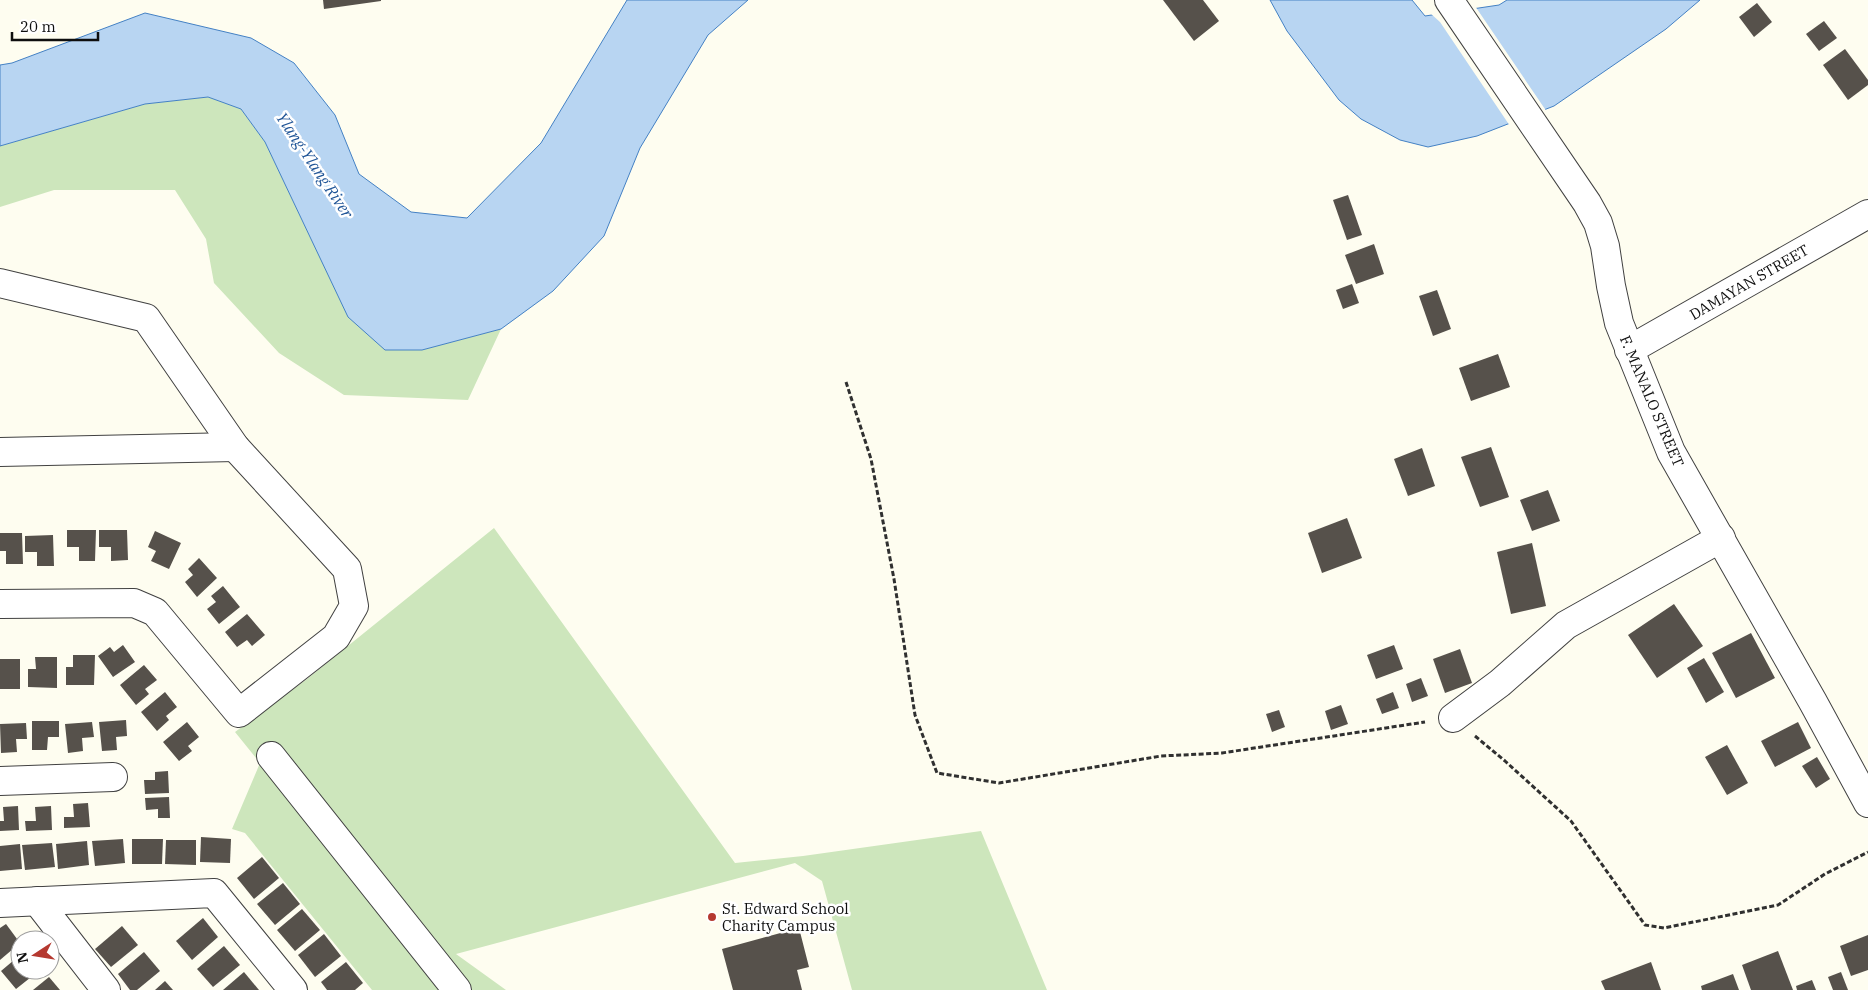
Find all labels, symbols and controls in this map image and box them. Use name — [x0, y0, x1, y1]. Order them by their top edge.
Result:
scale bar — [12, 10, 99, 42]
text: 20 m — [20, 17, 56, 36]
water label: Ylang-Ylang River — [272, 108, 358, 223]
street label: DAMAYAN STREET — [1686, 240, 1812, 324]
street label: F. MANALO STREET — [1616, 332, 1688, 470]
place label: St. Edward School Charity Campus — [722, 899, 849, 935]
marker: St. Edward School Charity Campus — [706, 911, 718, 923]
north arrow — [10, 930, 60, 980]
text: N — [12, 950, 32, 965]

